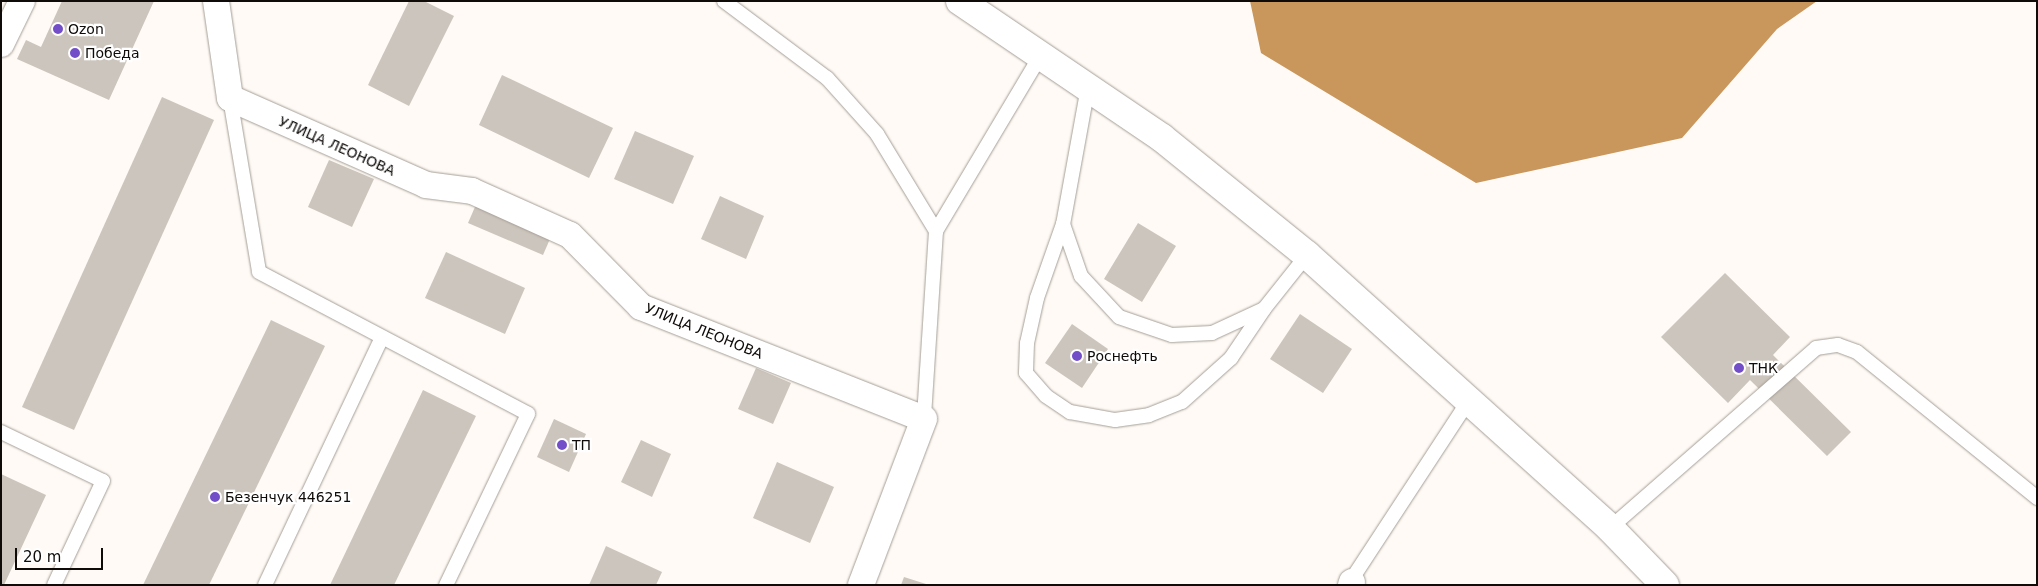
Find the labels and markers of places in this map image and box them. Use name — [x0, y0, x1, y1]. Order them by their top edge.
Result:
place label: Ozon — [68, 21, 104, 37]
marker: Ozon — [52, 23, 64, 35]
place label: Победа — [85, 45, 140, 61]
marker: Победа — [69, 47, 81, 59]
place label: Роснефть — [1087, 348, 1158, 364]
marker: Роснефть — [1071, 350, 1083, 362]
place label: ТНК — [1749, 360, 1778, 376]
marker: ТНК — [1733, 362, 1745, 374]
place label: ТП — [572, 437, 591, 453]
marker: ТП — [556, 439, 568, 451]
place label: Безенчук 446251 — [225, 489, 351, 505]
marker: Безенчук 446251 — [209, 491, 221, 503]

